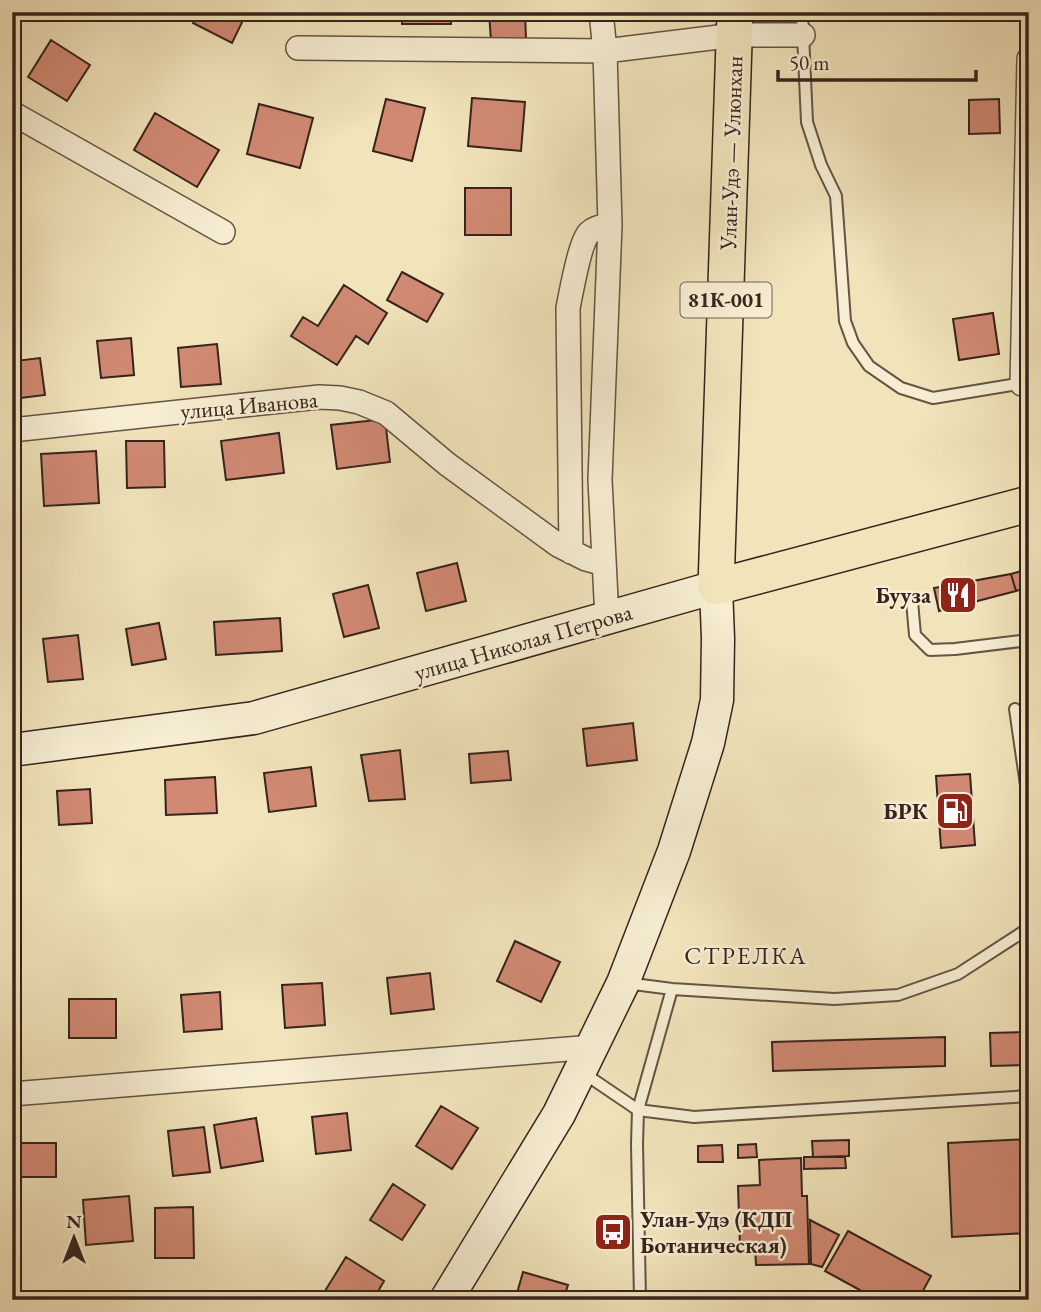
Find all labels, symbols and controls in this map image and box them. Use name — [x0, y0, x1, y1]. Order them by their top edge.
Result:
scale bar — [778, 38, 976, 82]
text: 50 m — [789, 49, 830, 76]
street label: Улан-Удэ — Улюнхан — [713, 55, 749, 252]
road number: 81К-001 — [680, 282, 772, 318]
street label: улица Иванова — [179, 384, 320, 426]
restaurant icon: Бууза — [937, 574, 979, 616]
place label: Бууза — [875, 580, 932, 610]
street label: улица Николая Петрова — [411, 596, 636, 687]
fuel station icon: БРК — [934, 790, 976, 832]
place label: БРК — [883, 796, 929, 826]
district label: СТРЕЛКА — [684, 940, 808, 971]
north arrow — [38, 1204, 108, 1274]
place label: Улан-Удэ (КДП Ботаническая) — [639, 1204, 792, 1260]
text: N — [66, 1209, 82, 1234]
bus stop icon: Улан-Удэ (КДП Ботаническая) — [592, 1211, 634, 1253]

